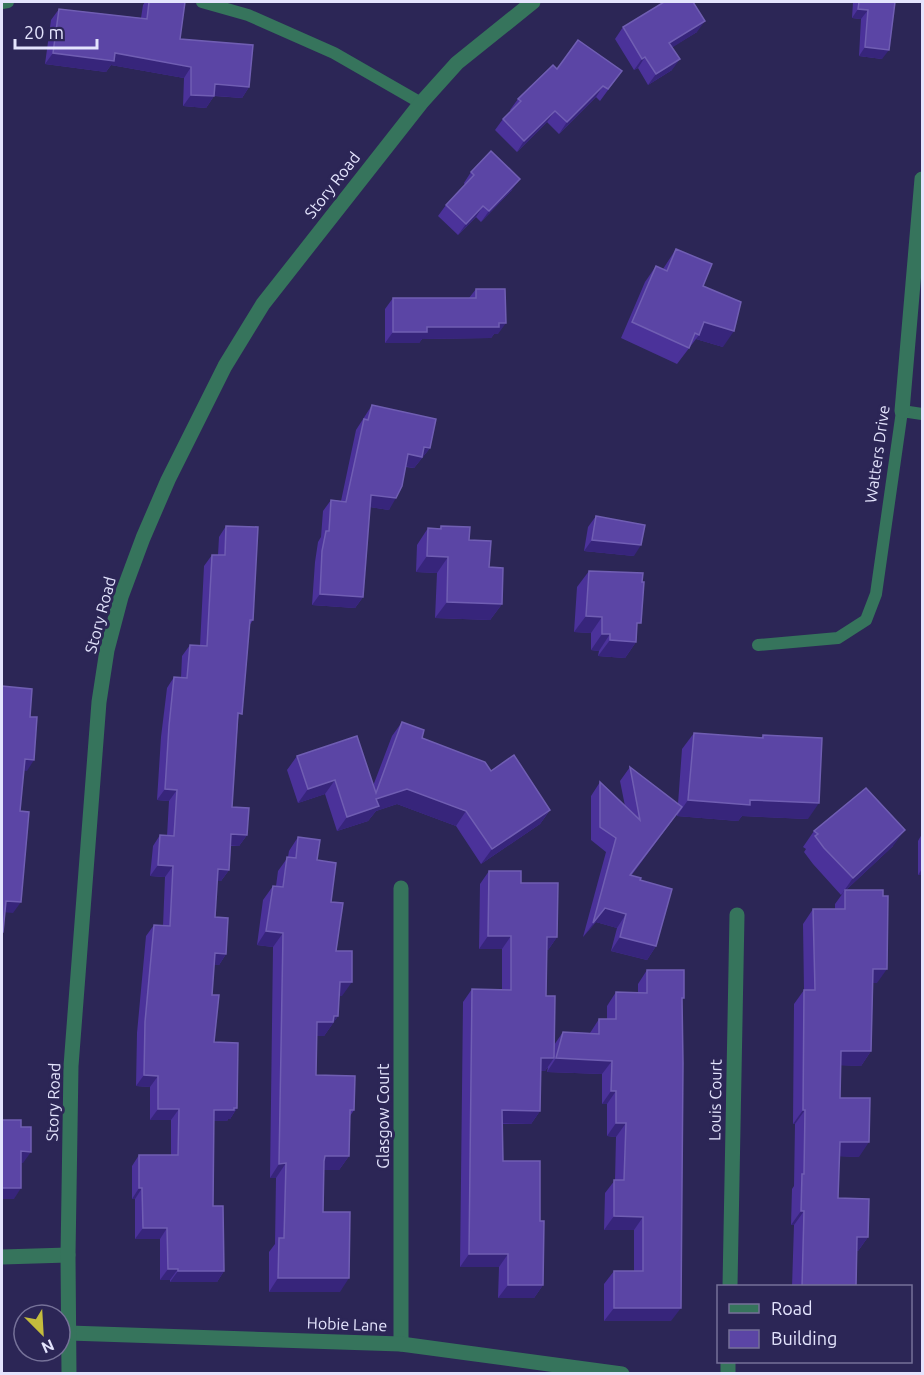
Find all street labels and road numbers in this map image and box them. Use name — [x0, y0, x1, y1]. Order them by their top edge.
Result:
street label: Story Road — [301, 148, 363, 222]
street label: Watters Drive — [861, 404, 893, 504]
street label: Story Road — [81, 575, 119, 655]
street label: Louis Court — [705, 1058, 725, 1141]
street label: Story Road — [43, 1062, 63, 1142]
street label: Glasgow Court — [374, 1063, 392, 1169]
street label: Hobie Lane — [306, 1314, 388, 1334]

